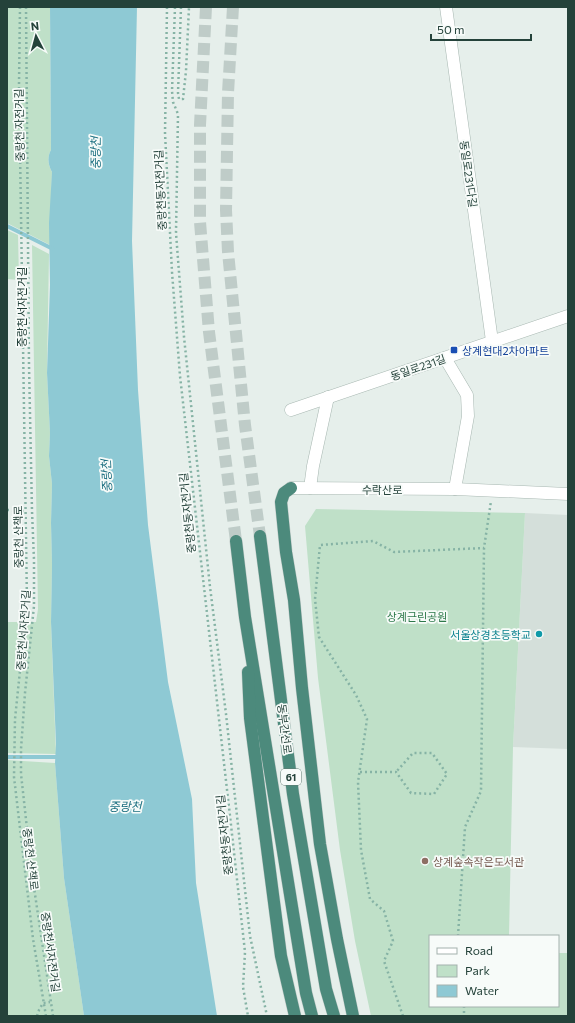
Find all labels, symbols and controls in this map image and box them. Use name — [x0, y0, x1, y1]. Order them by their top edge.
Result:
north arrow — [16, 16, 56, 56]
scale bar — [431, 16, 531, 42]
text: N — [30, 19, 40, 32]
text: 50 m — [437, 22, 465, 36]
street label: 중랑천 자전거길 — [12, 88, 26, 162]
water label: 중랑천 — [88, 134, 102, 170]
street label: 동일로231다길 — [458, 140, 480, 208]
street label: 중랑천동자전거길 — [151, 149, 169, 231]
street label: 중랑천서자전거길 — [15, 267, 28, 347]
place label: 상계현대2차아파트 — [462, 344, 549, 357]
marker: 상계현대2차아파트 — [449, 345, 459, 355]
street label: 동일로231길 — [389, 351, 447, 383]
water label: 중랑천 — [98, 457, 114, 493]
street label: 중랑천동자전거길 — [176, 472, 198, 554]
street label: 수락산로 — [362, 483, 402, 496]
street label: 중랑천 산책로 — [11, 505, 25, 569]
street label: 중랑천서자전거길 — [14, 589, 32, 671]
park label: 상계근린공원 — [387, 610, 447, 623]
place label: 서울상경초등학교 — [450, 628, 531, 641]
marker: 서울상경초등학교 — [534, 629, 544, 639]
street label: 동부간선로 — [275, 703, 295, 755]
road number: 61 — [281, 769, 301, 785]
street label: 중랑천동자전거길 — [213, 794, 235, 876]
water label: 중랑천 — [108, 799, 144, 813]
street label: 중랑천 산책로 — [21, 827, 41, 891]
place label: 상계숲속작은도서관 — [433, 855, 524, 868]
marker: 상계숲속작은도서관 — [420, 856, 430, 866]
street label: 중랑천서자전거길 — [39, 911, 63, 993]
legend — [429, 935, 559, 1007]
text: Road — [465, 943, 493, 957]
text: Park — [465, 963, 491, 977]
text: Water — [465, 983, 499, 997]

